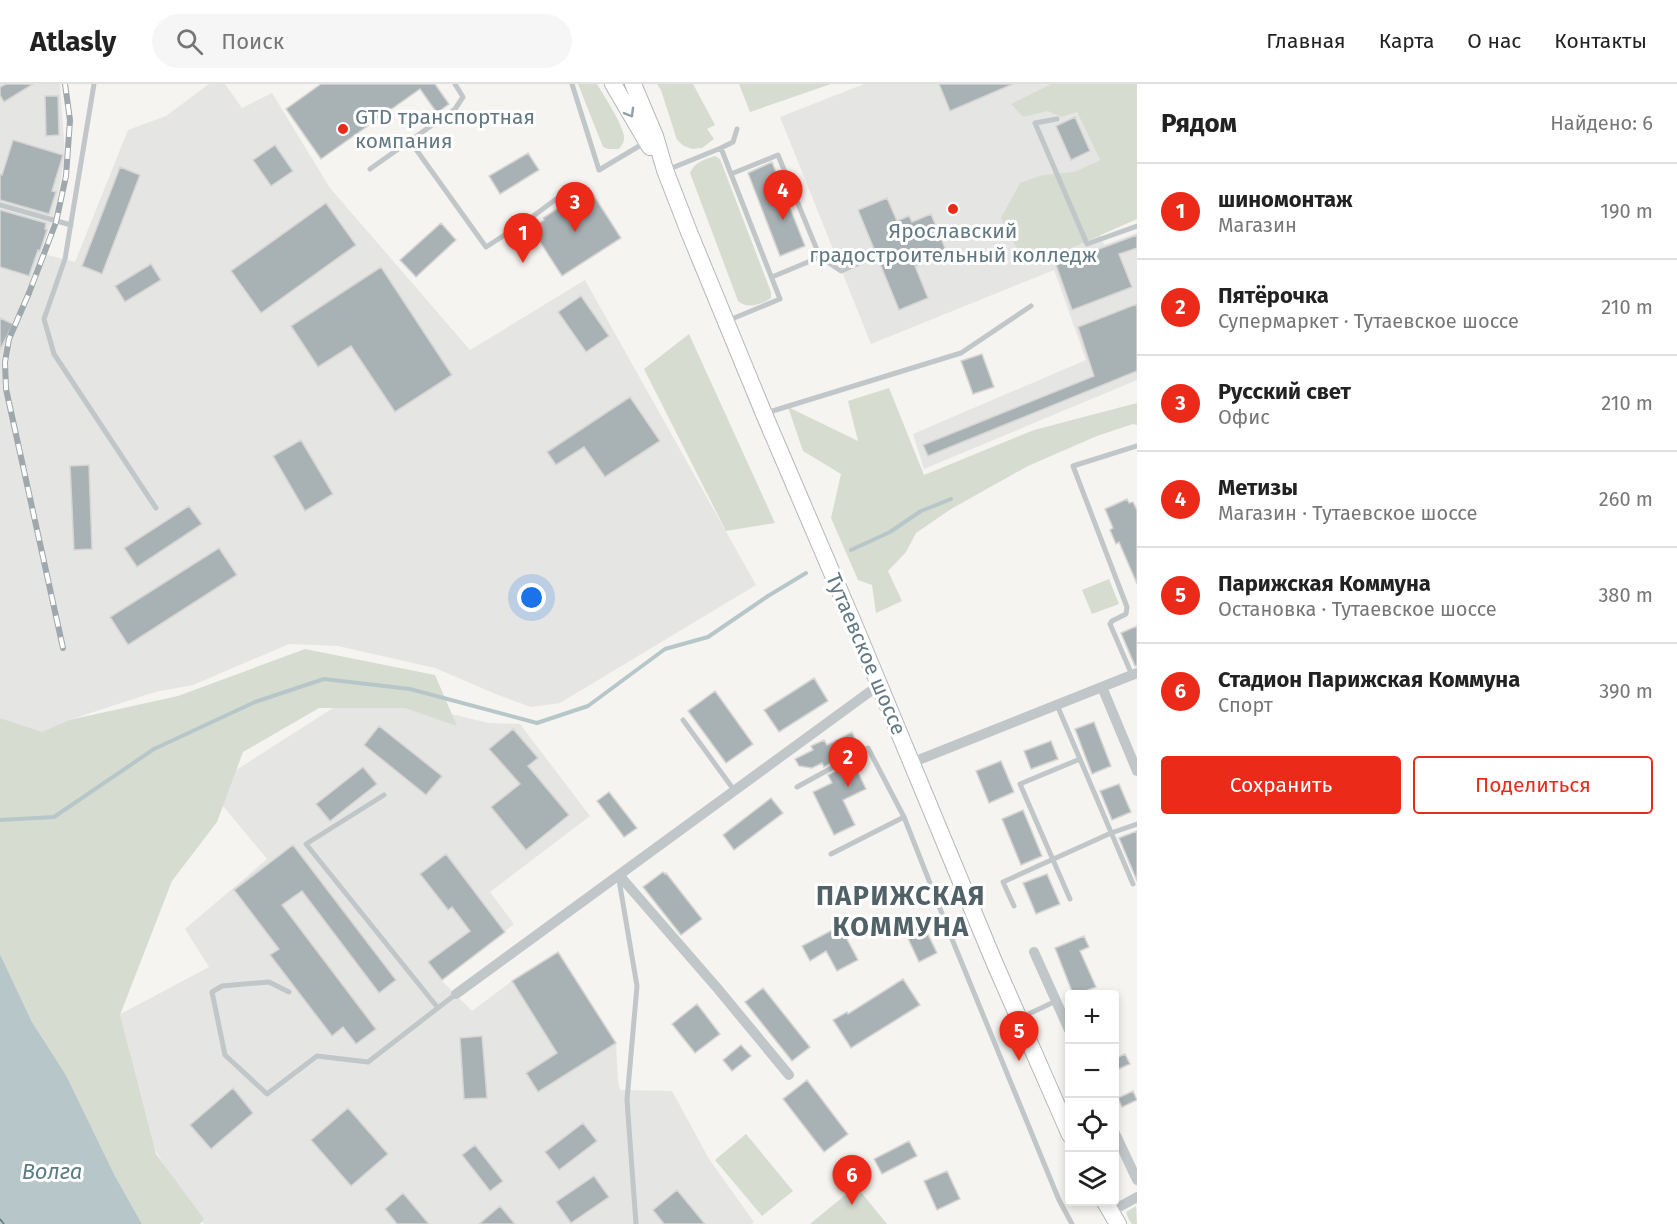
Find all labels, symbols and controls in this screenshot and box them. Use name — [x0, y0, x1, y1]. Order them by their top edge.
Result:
search box — [152, 14, 572, 68]
text: Atlasly — [30, 25, 116, 58]
icon: search — [173, 25, 206, 58]
text: Поиск — [221, 28, 284, 55]
text: Главная — [1266, 28, 1346, 54]
text: Карта — [1379, 28, 1434, 54]
text: О нас — [1467, 28, 1521, 54]
text: Контакты — [1554, 28, 1647, 54]
place label: GTD транспортная компания — [355, 104, 535, 154]
one-way arrow — [623, 106, 634, 117]
text: Рядом — [1161, 108, 1237, 139]
text: Найдено: 6 — [1550, 111, 1653, 135]
marker: GTD транспортная компания — [336, 122, 350, 136]
pin: 4 — [764, 170, 802, 220]
pin: 3 — [556, 182, 594, 232]
text: шиномонтаж — [1218, 186, 1353, 213]
text: 1 — [1176, 199, 1185, 223]
text: 190 m — [1600, 199, 1653, 223]
marker: Ярославский градостроительный колледж — [946, 202, 960, 216]
text: Магазин — [1218, 213, 1297, 237]
pin: 1 — [504, 214, 542, 263]
place label: Ярославский градостроительный колледж — [809, 218, 1097, 268]
text: Пятёрочка — [1218, 282, 1329, 309]
text: 2 — [1175, 295, 1186, 319]
text: 210 m — [1601, 295, 1653, 319]
text: Супермаркет · Тутаевское шоссе — [1218, 309, 1519, 333]
text: Русский свет — [1218, 378, 1351, 405]
text: 3 — [1175, 391, 1186, 415]
text: 210 m — [1601, 391, 1653, 415]
text: Офис — [1218, 405, 1270, 429]
text: Метизы — [1218, 474, 1298, 501]
text: 4 — [1175, 487, 1186, 511]
text: 260 m — [1599, 487, 1653, 511]
text: Магазин · Тутаевское шоссе — [1218, 501, 1477, 525]
street label: Тутаевское шоссе — [820, 569, 912, 739]
text: Парижская Коммуна — [1218, 570, 1431, 597]
your location — [517, 583, 546, 612]
text: 5 — [1175, 583, 1186, 607]
text: 380 m — [1598, 583, 1653, 607]
text: Остановка · Тутаевское шоссе — [1218, 597, 1497, 621]
text: Стадион Парижская Коммуна — [1218, 666, 1520, 693]
text: 6 — [1175, 679, 1186, 703]
text: 390 m — [1599, 679, 1653, 703]
text: Спорт — [1218, 693, 1273, 717]
pin: 2 — [828, 738, 868, 787]
button: Сохранить — [1161, 756, 1401, 814]
button: Поделиться — [1413, 756, 1653, 814]
district label: ПАРИЖСКАЯ КОММУНА — [816, 880, 986, 943]
map controls — [1065, 990, 1119, 1206]
button: + — [1065, 990, 1119, 1044]
pin: 5 — [1000, 1012, 1038, 1061]
button: − — [1065, 1044, 1119, 1098]
button: locate — [1065, 1098, 1119, 1152]
button: layers — [1065, 1152, 1119, 1206]
pin: 6 — [832, 1156, 872, 1205]
water label: Волга — [22, 1158, 82, 1185]

